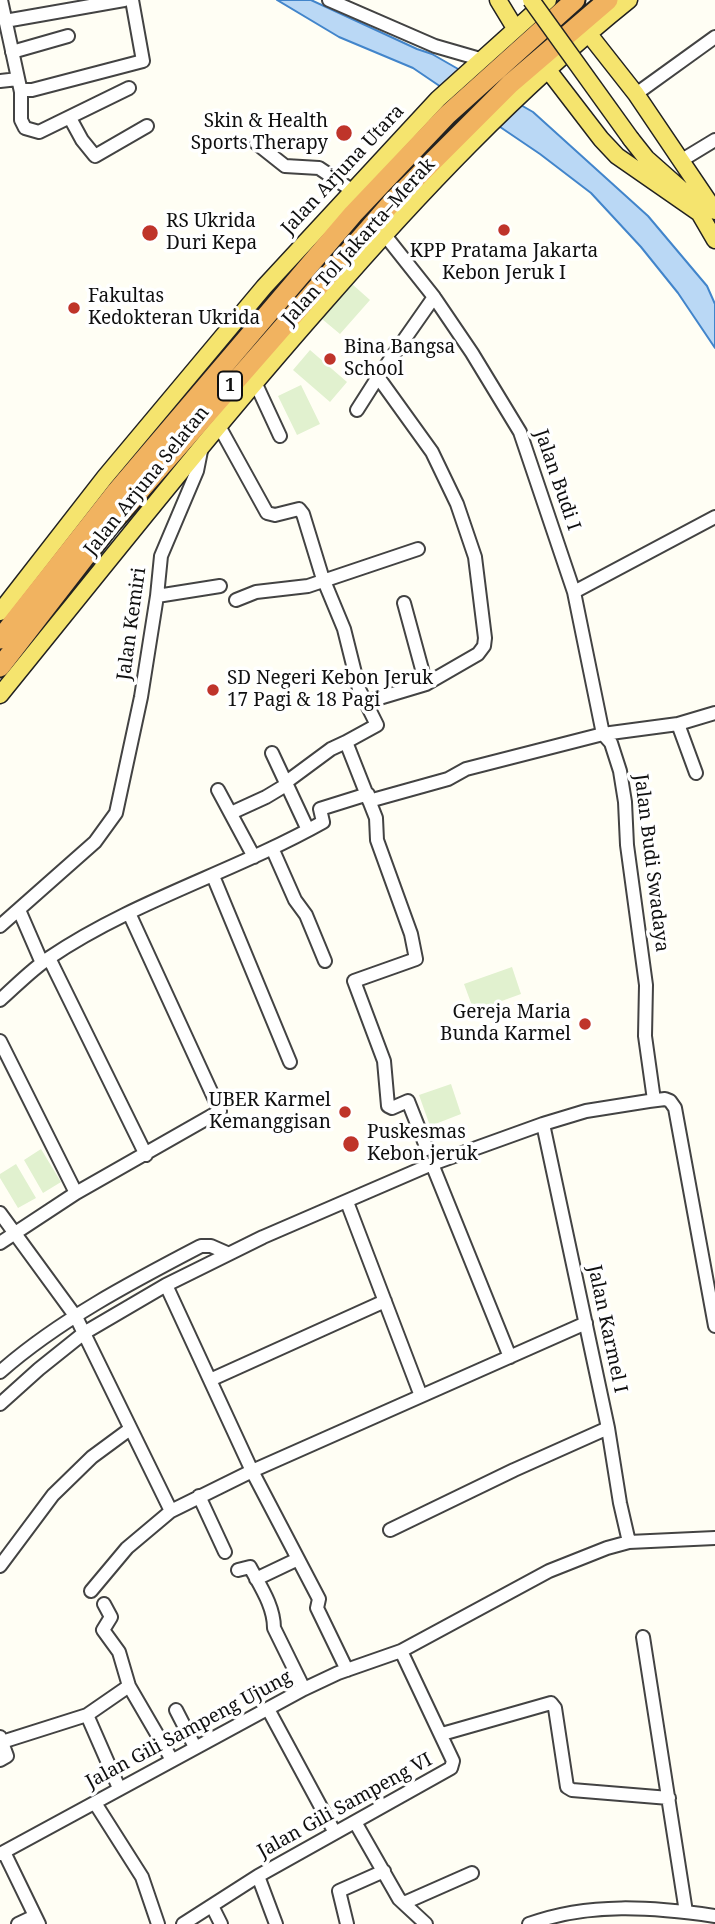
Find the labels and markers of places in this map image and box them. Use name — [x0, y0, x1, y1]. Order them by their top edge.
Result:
place label: Skin & Health Sports Therapy — [191, 111, 328, 155]
marker: Skin & Health Sports Therapy — [334, 123, 354, 143]
place label: RS Ukrida Duri Kepa — [166, 211, 257, 255]
marker: KPP Pratama Jakarta Kebon Jeruk I — [496, 222, 512, 238]
marker: RS Ukrida Duri Kepa — [140, 223, 160, 243]
place label: KPP Pratama Jakarta Kebon Jeruk I — [410, 241, 598, 285]
place label: Fakultas Kedokteran Ukrida — [88, 286, 260, 330]
marker: Fakultas Kedokteran Ukrida — [66, 300, 82, 316]
place label: Bina Bangsa School — [344, 337, 455, 381]
marker: Bina Bangsa School — [322, 351, 338, 367]
place label: SD Negeri Kebon Jeruk 17 Pagi & 18 Pagi — [227, 668, 433, 712]
marker: SD Negeri Kebon Jeruk 17 Pagi & 18 Pagi — [205, 682, 221, 698]
place label: Gereja Maria Bunda Karmel — [440, 1002, 571, 1046]
marker: Gereja Maria Bunda Karmel — [577, 1016, 593, 1032]
place label: UBER Karmel Kemanggisan — [209, 1090, 331, 1134]
marker: UBER Karmel Kemanggisan — [337, 1104, 353, 1120]
place label: Puskesmas Kebon jeruk — [367, 1122, 478, 1166]
marker: Puskesmas Kebon jeruk — [341, 1134, 361, 1154]

